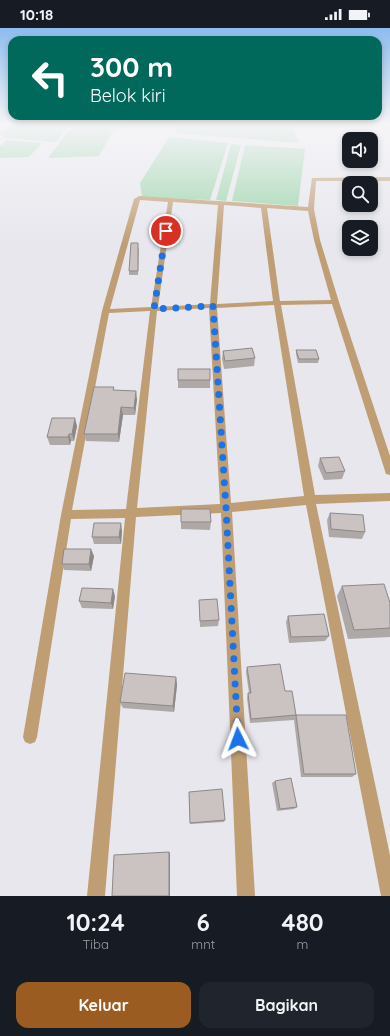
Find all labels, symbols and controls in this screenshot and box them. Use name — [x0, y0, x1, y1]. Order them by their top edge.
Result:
text: 10:18 — [20, 5, 53, 24]
text: 300 m — [90, 49, 173, 84]
icon: left — [24, 52, 76, 104]
text: Belok kiri — [90, 84, 166, 107]
map controls — [342, 132, 378, 256]
button: sound — [342, 132, 378, 168]
button: search — [342, 176, 378, 212]
pin — [149, 214, 183, 248]
icon: arrive — [155, 220, 177, 242]
button: layers — [342, 220, 378, 256]
position arrow — [217, 718, 259, 760]
text: 10:24 — [66, 907, 125, 937]
text: 6 — [197, 907, 210, 937]
text: 480 — [282, 907, 324, 937]
text: Tiba — [82, 936, 109, 952]
text: mnt — [191, 936, 215, 952]
text: m — [297, 936, 308, 952]
button: Keluar — [16, 982, 191, 1028]
button: Bagikan — [199, 982, 374, 1028]

